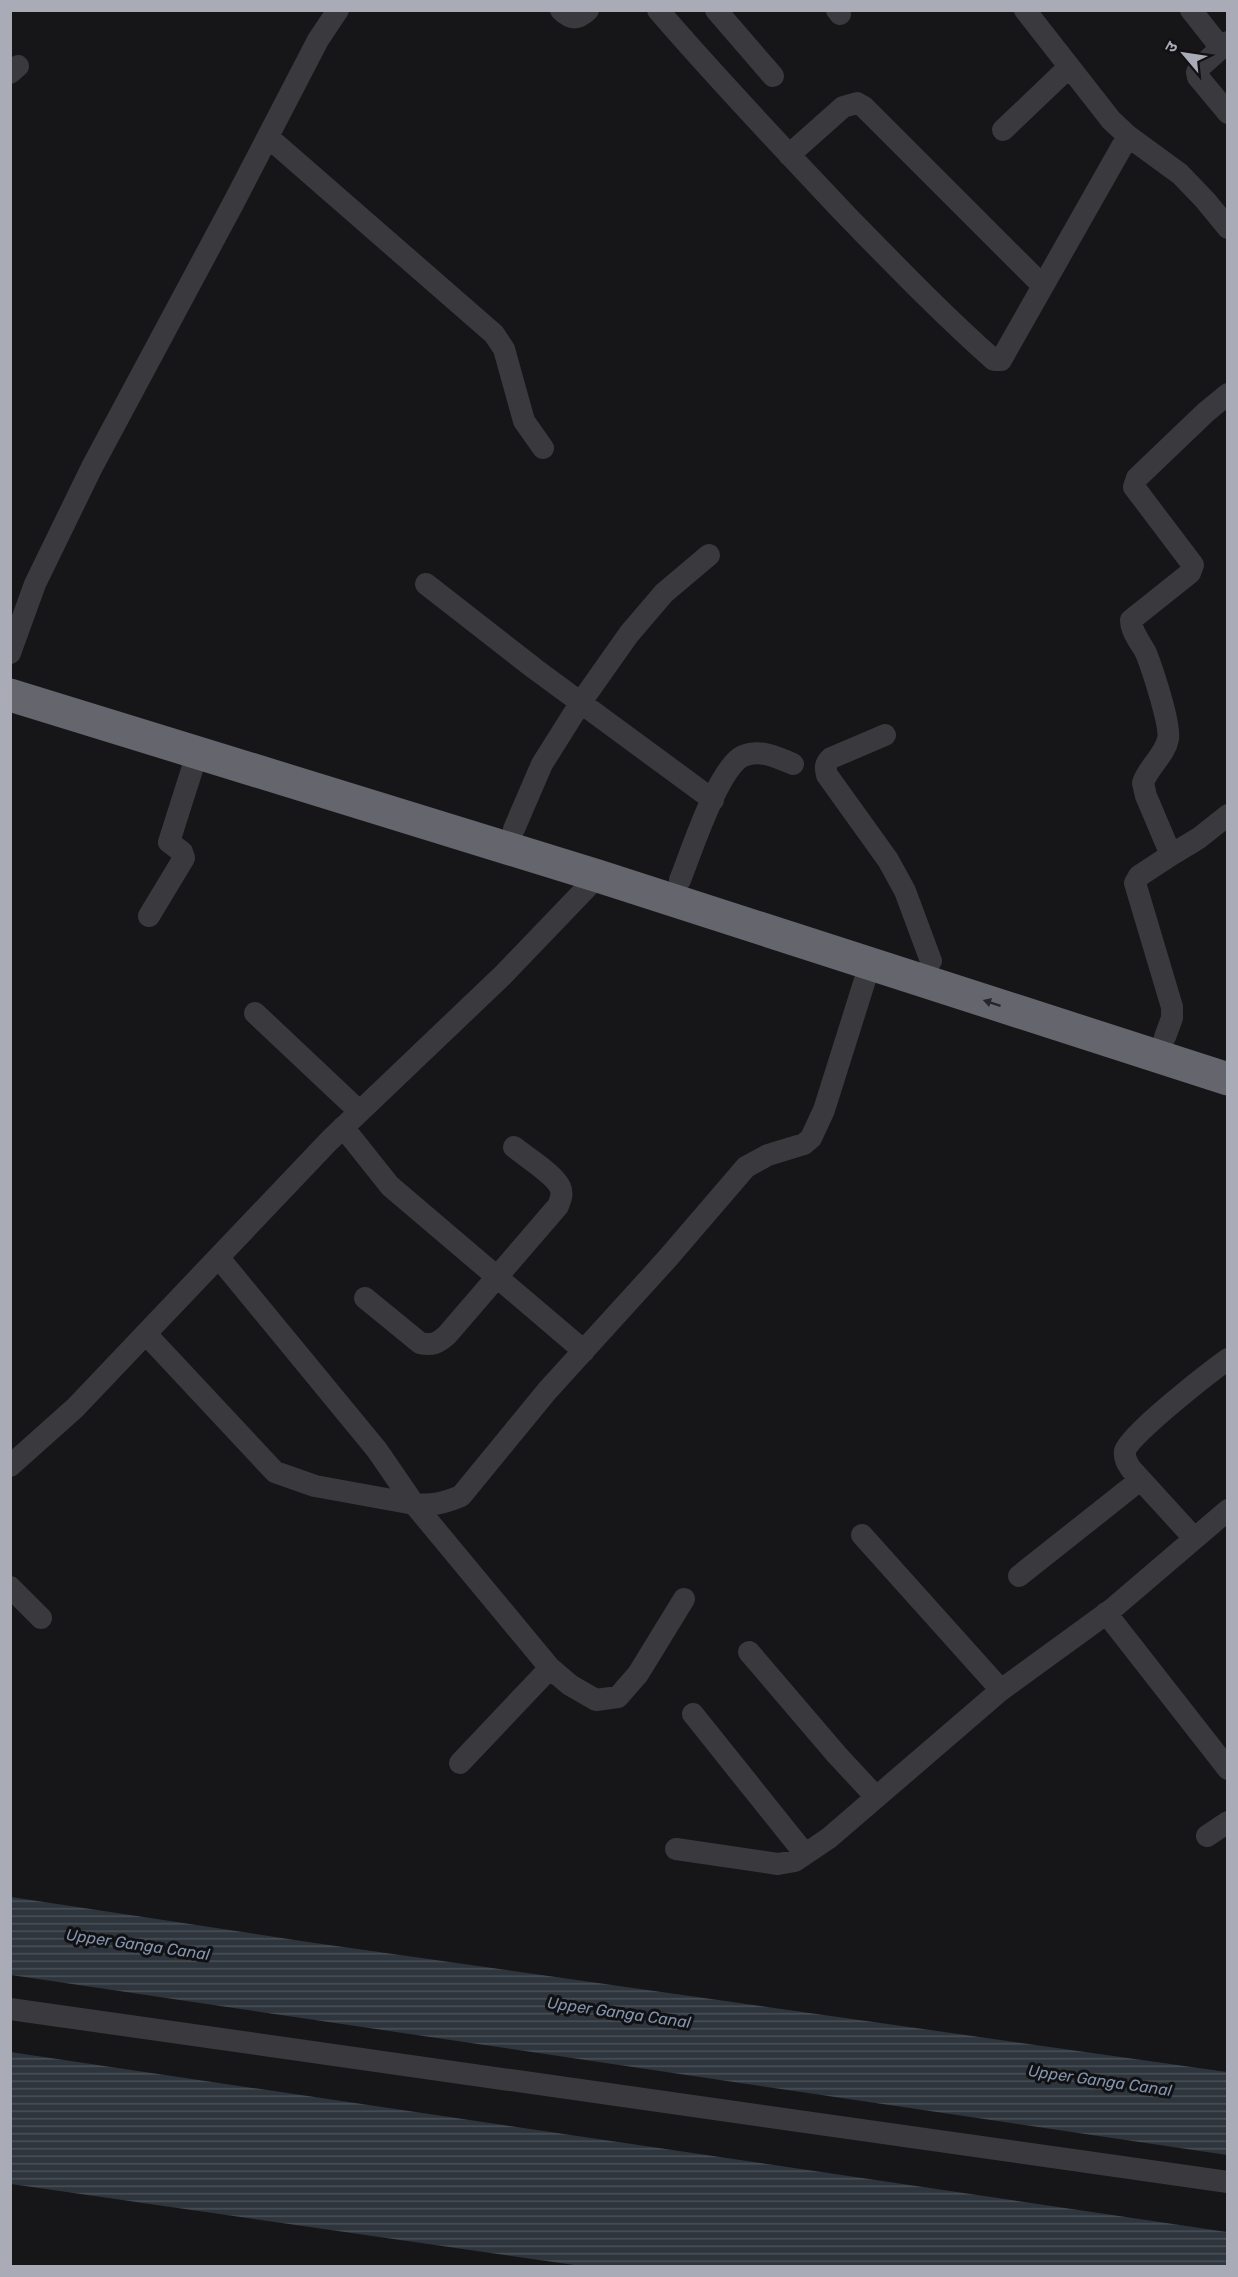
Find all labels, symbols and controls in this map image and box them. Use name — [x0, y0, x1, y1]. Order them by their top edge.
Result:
north arrow — [1154, 24, 1214, 84]
text: उ — [1161, 38, 1182, 56]
one-way arrow — [983, 998, 1001, 1007]
water label: Upper Ganga Canal — [65, 1925, 212, 1964]
water label: Upper Ganga Canal — [546, 1993, 693, 2032]
water label: Upper Ganga Canal — [1027, 2061, 1174, 2100]

